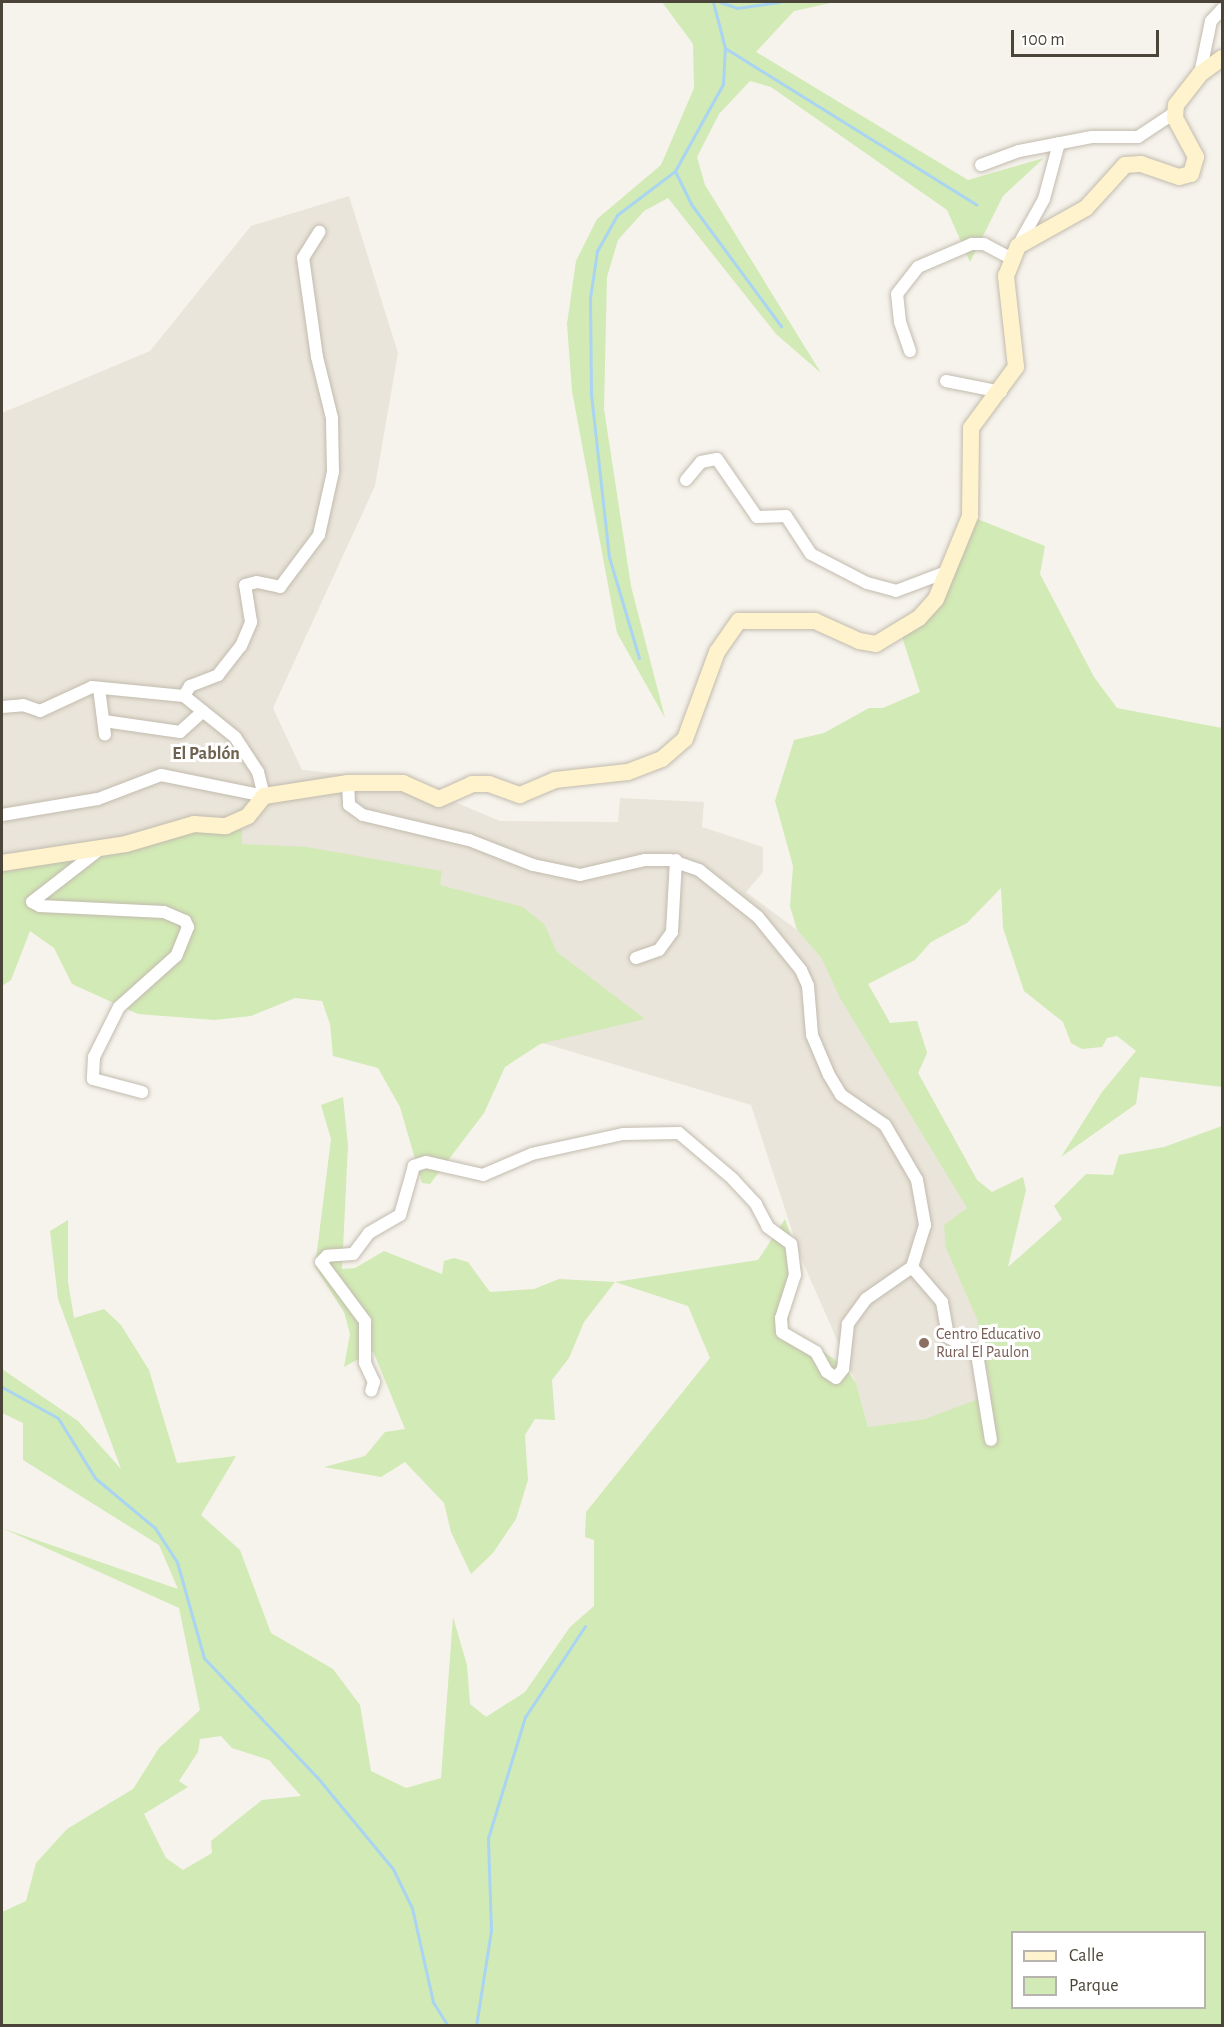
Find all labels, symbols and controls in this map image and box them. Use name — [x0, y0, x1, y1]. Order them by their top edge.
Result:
scale bar — [1014, 18, 1162, 56]
text: 100 m — [1022, 31, 1065, 49]
district label: El Pablón — [172, 743, 240, 765]
place label: Centro Educativo Rural El Paulon — [936, 1324, 1041, 1362]
marker: Centro Educativo Rural El Paulon — [917, 1336, 931, 1350]
legend — [1011, 1931, 1206, 2009]
text: Calle — [1069, 1947, 1104, 1965]
text: Parque — [1069, 1977, 1118, 1995]

